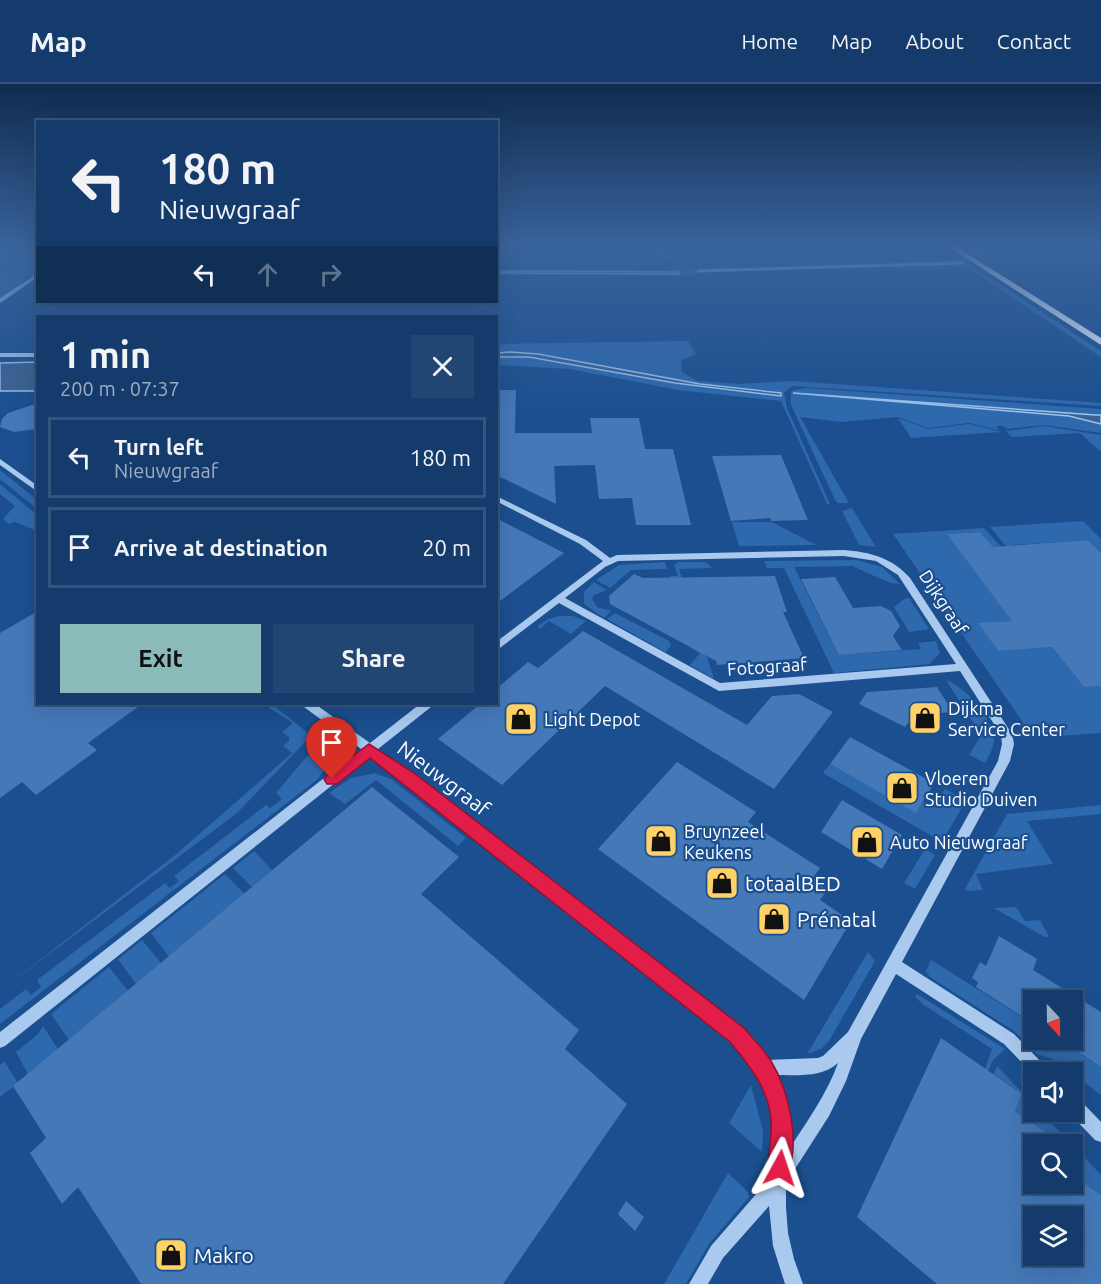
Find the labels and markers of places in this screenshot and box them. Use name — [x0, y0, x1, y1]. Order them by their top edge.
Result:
place label: Dijkma Service Center — [948, 698, 1065, 739]
shop icon: Dijkma Service Center — [907, 700, 943, 736]
shop icon: Light Depot — [503, 701, 539, 737]
place label: Light Depot — [544, 709, 640, 729]
pin — [306, 717, 357, 779]
place label: Vloeren Studio Duiven — [925, 768, 1038, 809]
shop icon: Vloeren Studio Duiven — [884, 770, 920, 806]
place label: Bruynzeel Keukens — [684, 821, 764, 862]
shop icon: Bruynzeel Keukens — [643, 823, 679, 859]
shop icon: Auto Nieuwgraaf — [849, 824, 885, 860]
place label: Auto Nieuwgraaf — [890, 832, 1028, 852]
shop icon: totaalBED — [704, 865, 740, 901]
place label: totaalBED — [745, 871, 841, 895]
shop icon: Prénatal — [756, 901, 792, 937]
place label: Prénatal — [797, 907, 876, 931]
shop icon: Makro — [153, 1237, 189, 1273]
place label: Makro — [194, 1243, 254, 1267]

